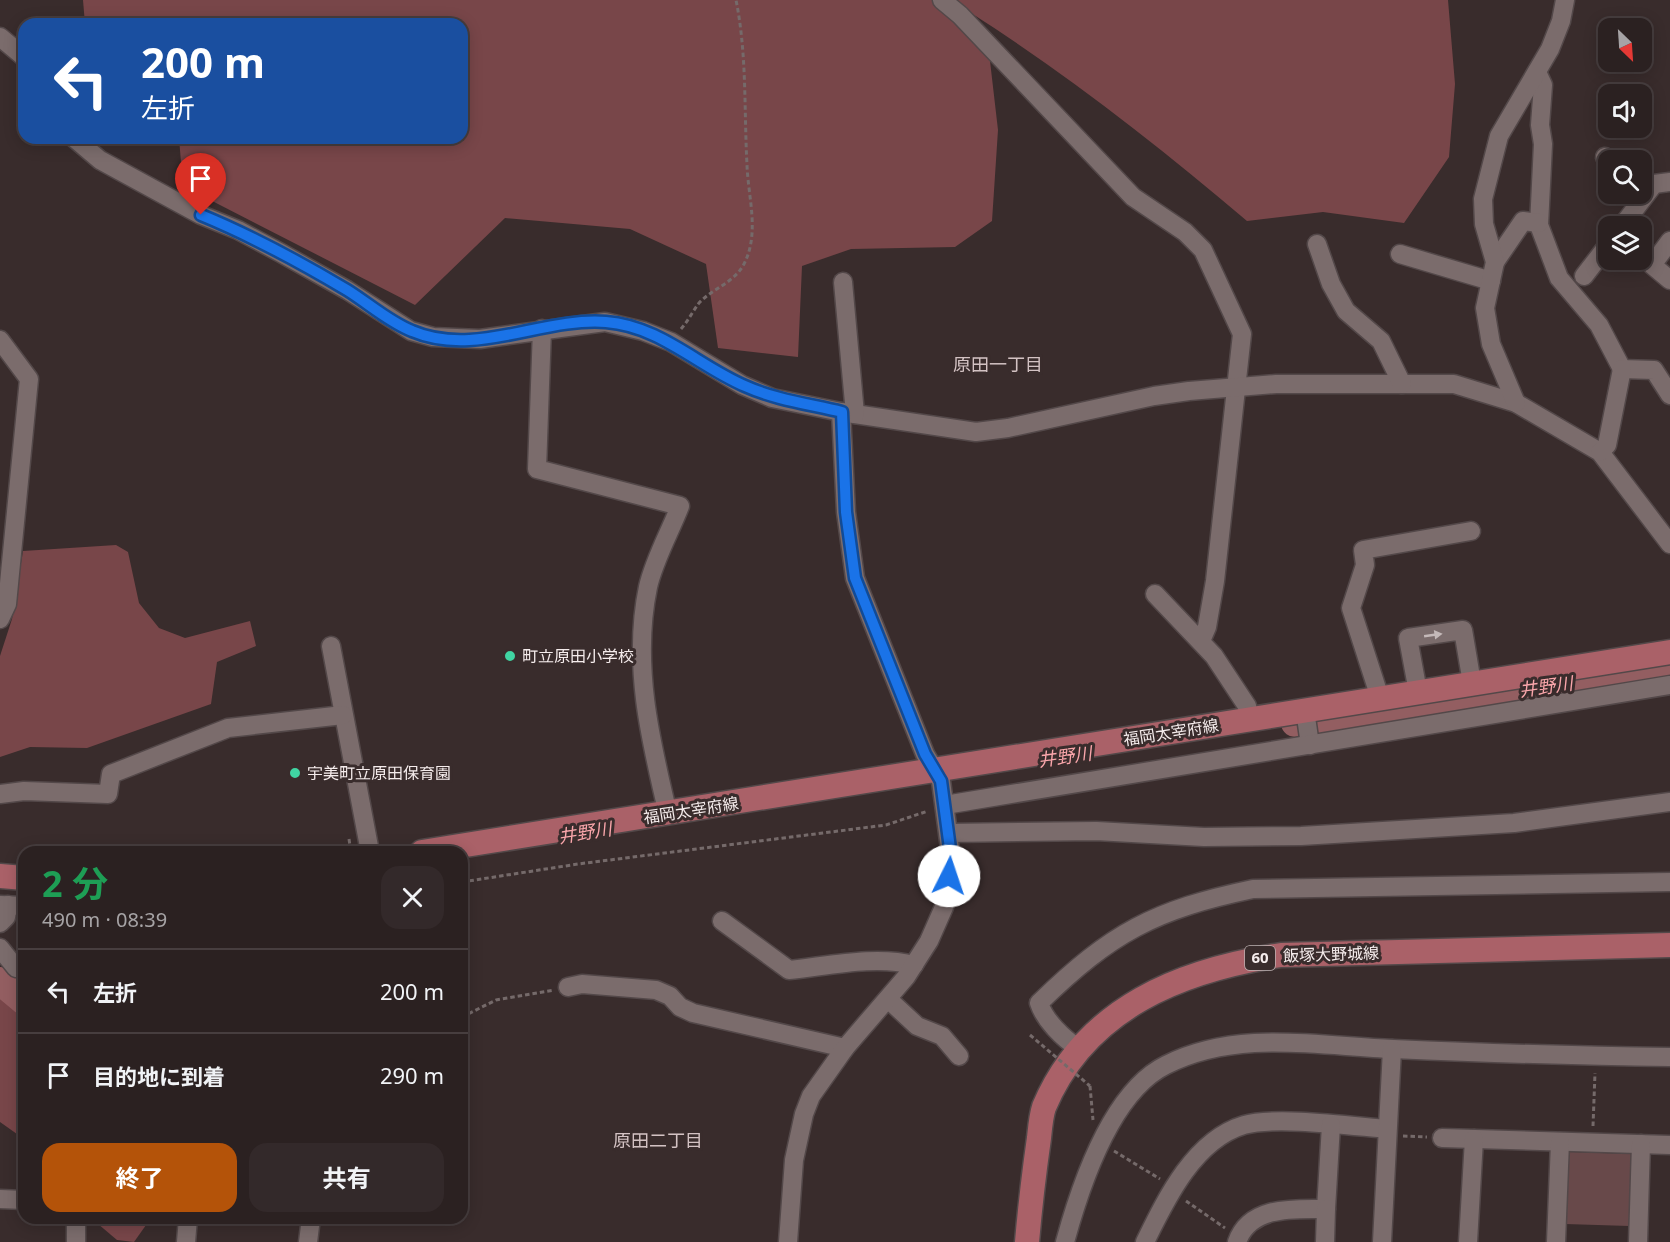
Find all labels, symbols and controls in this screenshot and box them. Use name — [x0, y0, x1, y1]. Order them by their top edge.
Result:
north arrow — [1598, 18, 1652, 72]
map controls — [1598, 18, 1652, 270]
text: 200 m — [141, 33, 265, 90]
icon: left — [42, 42, 120, 120]
button: sound — [1598, 84, 1652, 138]
text: 左折 — [141, 89, 195, 126]
button: search — [1598, 150, 1652, 204]
pin — [175, 153, 226, 215]
icon: arrive — [184, 162, 217, 195]
button: layers — [1598, 216, 1652, 270]
district label: 原田一丁目 — [953, 352, 1043, 376]
one-way arrow — [1424, 630, 1443, 639]
place label: 町立原田小学校 — [522, 645, 634, 667]
marker: 町立原田小学校 — [503, 649, 517, 663]
water label: 井野川 — [1517, 670, 1576, 702]
street label: 福岡太宰府線 — [1122, 714, 1220, 750]
water label: 井野川 — [1036, 740, 1095, 772]
place label: 宇美町立原田保育園 — [307, 762, 451, 784]
marker: 宇美町立原田保育園 — [288, 766, 302, 780]
street label: 福岡太宰府線 — [642, 792, 740, 828]
water label: 井野川 — [556, 816, 615, 848]
position arrow — [917, 844, 981, 908]
text: 2 分 — [42, 859, 108, 908]
button: close — [381, 866, 444, 929]
text: 490 m · 08:39 — [42, 906, 167, 933]
street label: 飯塚大野城線 — [1283, 941, 1379, 967]
road number: 60 — [1245, 946, 1275, 970]
icon: left — [42, 975, 75, 1008]
text: 200 m — [380, 976, 444, 1006]
text: 左折 — [93, 977, 137, 1007]
icon: arrive — [42, 1059, 75, 1092]
text: 290 m — [380, 1060, 444, 1090]
text: 目的地に到着 — [93, 1061, 225, 1091]
district label: 原田二丁目 — [613, 1128, 703, 1152]
button: 終了 — [42, 1143, 237, 1212]
button: 共有 — [249, 1143, 444, 1212]

